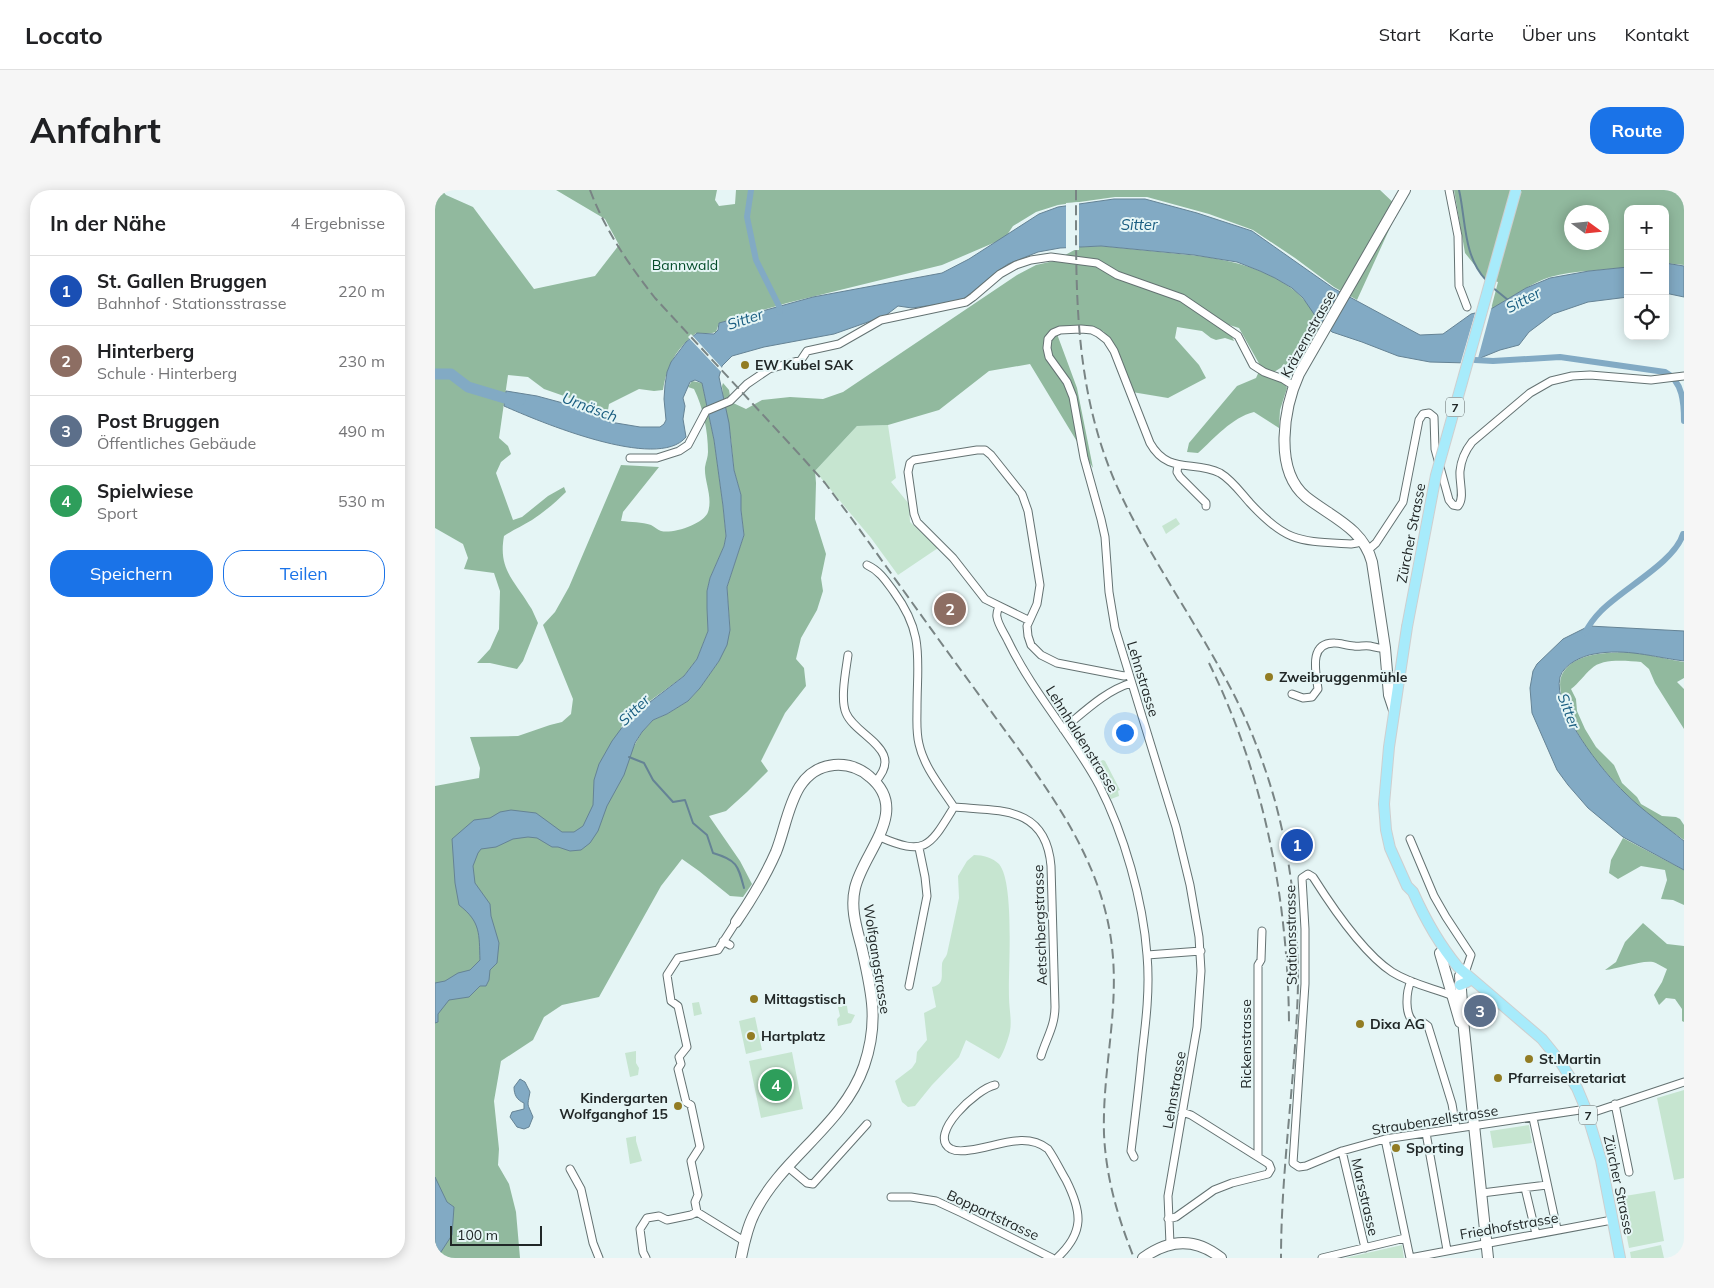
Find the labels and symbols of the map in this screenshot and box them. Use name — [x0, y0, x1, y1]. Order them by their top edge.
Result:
north arrow — [1564, 205, 1609, 250]
water label: Sitter — [1121, 215, 1158, 234]
park label: Bannwald — [652, 256, 718, 274]
water label: Sitter — [1502, 283, 1544, 317]
street label: Kräzernstrasse — [1277, 287, 1339, 381]
water label: Sitter — [725, 304, 766, 334]
place label: EW Kubel SAK — [755, 356, 854, 374]
marker: EW Kubel SAK — [739, 359, 751, 371]
water label: Urnäsch — [560, 388, 621, 426]
road number: 7 — [1446, 398, 1464, 416]
street label: Zürcher Strasse — [1393, 482, 1429, 584]
pin: 2 — [934, 590, 966, 628]
street label: Lehnstrasse — [1123, 639, 1163, 719]
place label: Zweibruggenmühle — [1279, 668, 1408, 686]
marker: Zweibruggenmühle — [1263, 671, 1275, 683]
street label: Lehnhaldenstrasse — [1042, 682, 1122, 796]
water label: Sitter — [614, 690, 654, 730]
water label: Sitter — [1554, 690, 1585, 732]
your location — [1112, 720, 1138, 746]
pin: 1 — [1281, 826, 1313, 864]
street label: Aetschbergstrasse — [1029, 864, 1051, 986]
street label: Stationsstrasse — [1281, 885, 1301, 985]
street label: Wolfgangstrasse — [859, 903, 895, 1015]
place label: Mittagstisch — [764, 990, 846, 1008]
pin: 3 — [1464, 992, 1496, 1030]
marker: Mittagstisch — [748, 993, 760, 1005]
street label: Rickenstrasse — [1237, 999, 1255, 1089]
place label: Dixa AG — [1370, 1015, 1425, 1033]
marker: Dixa AG — [1354, 1018, 1366, 1030]
place label: Hartplatz — [761, 1027, 825, 1045]
marker: Hartplatz — [745, 1030, 757, 1042]
street label: Lehnstrasse — [1158, 1050, 1190, 1130]
place label: St.Martin — [1539, 1050, 1601, 1068]
marker: St.Martin — [1523, 1053, 1535, 1065]
pin: 4 — [760, 1066, 792, 1104]
place label: Pfarreisekretariat — [1508, 1069, 1627, 1087]
marker: Pfarreisekretariat — [1492, 1072, 1504, 1084]
place label: Kindergarten Wolfganghof 15 — [559, 1089, 668, 1123]
marker: Kindergarten Wolfganghof 15 — [672, 1100, 684, 1112]
street label: Straubenzellstrasse — [1371, 1101, 1499, 1139]
road number: 7 — [1579, 1106, 1597, 1124]
street label: Zürcher Strasse — [1600, 1134, 1638, 1236]
place label: Sporting — [1406, 1139, 1464, 1157]
marker: Sporting — [1390, 1142, 1402, 1154]
street label: Marsstrasse — [1347, 1156, 1383, 1238]
street label: Boppartstrasse — [944, 1186, 1042, 1244]
street label: Friedhofstrasse — [1458, 1208, 1560, 1244]
scale bar — [450, 1223, 543, 1246]

